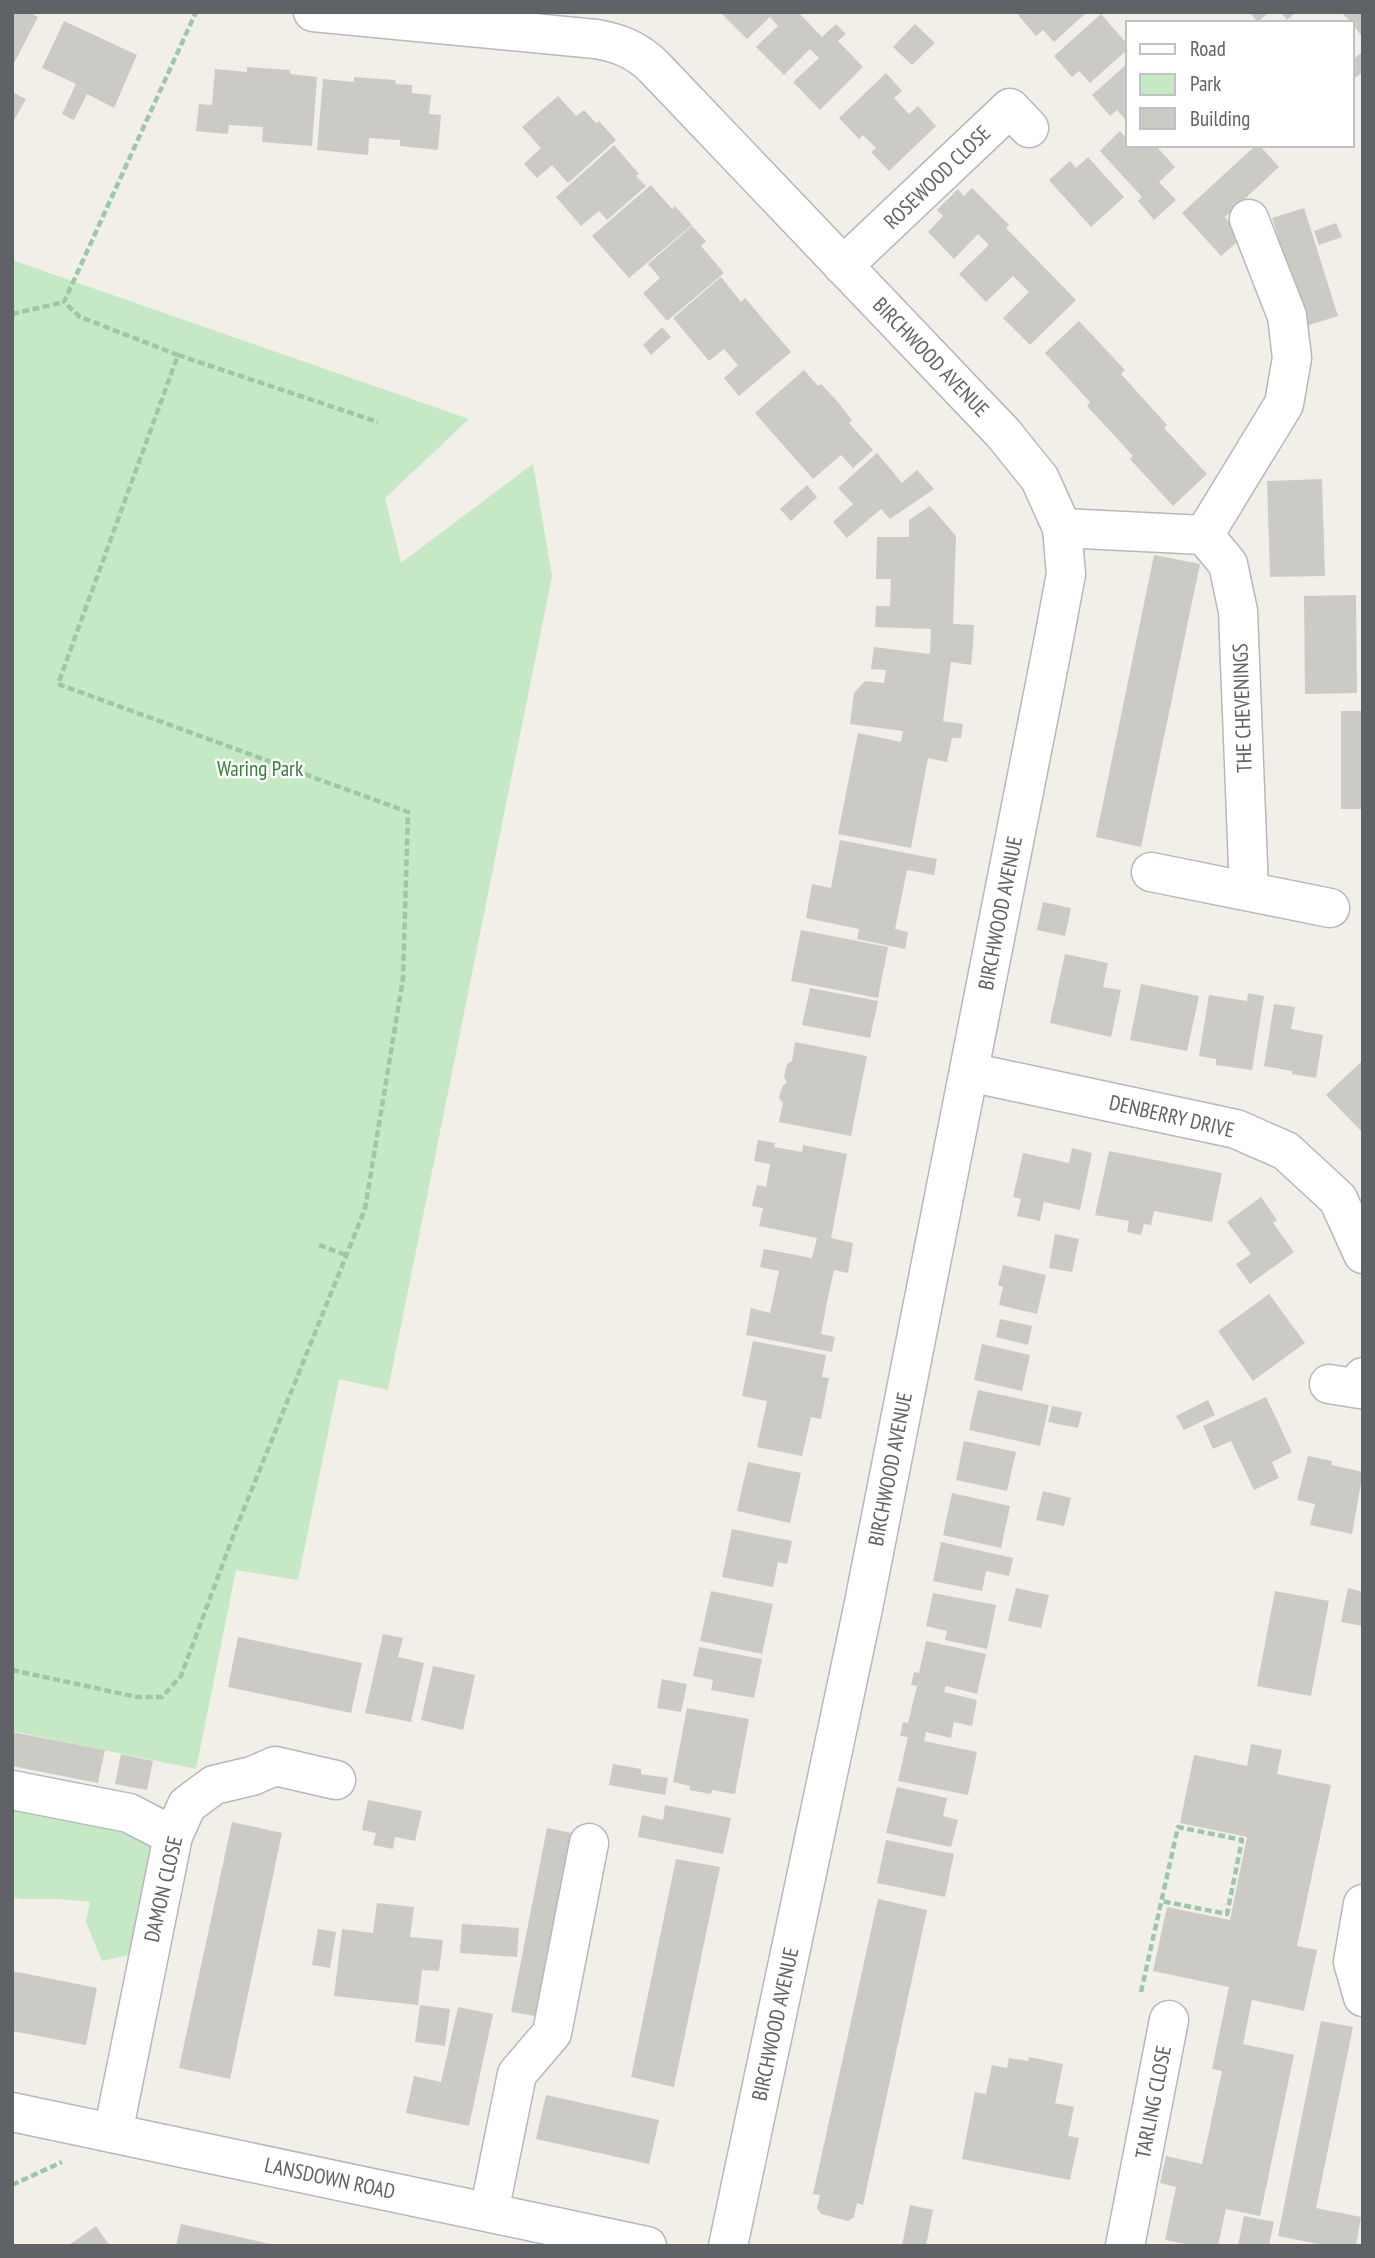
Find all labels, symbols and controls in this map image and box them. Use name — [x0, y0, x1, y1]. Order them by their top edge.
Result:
legend — [1126, 21, 1354, 147]
text: Road — [1190, 35, 1226, 62]
text: Park — [1190, 70, 1221, 97]
text: Building — [1190, 105, 1250, 132]
street label: ROSEWOOD CLOSE — [878, 119, 996, 235]
street label: BIRCHWOOD AVENUE — [867, 292, 995, 422]
street label: THE CHEVENINGS — [1226, 643, 1258, 773]
park label: Waring Park — [217, 755, 303, 782]
street label: BIRCHWOOD AVENUE — [972, 834, 1028, 992]
street label: DENBERRY DRIVE — [1107, 1088, 1237, 1144]
street label: BIRCHWOOD AVENUE — [862, 1390, 918, 1548]
street label: DAMON CLOSE — [138, 1833, 188, 1945]
street label: BIRCHWOOD AVENUE — [746, 1945, 804, 2103]
street label: TARLING CLOSE — [1129, 2043, 1177, 2161]
street label: LANSDOWN ROAD — [262, 2151, 398, 2205]

